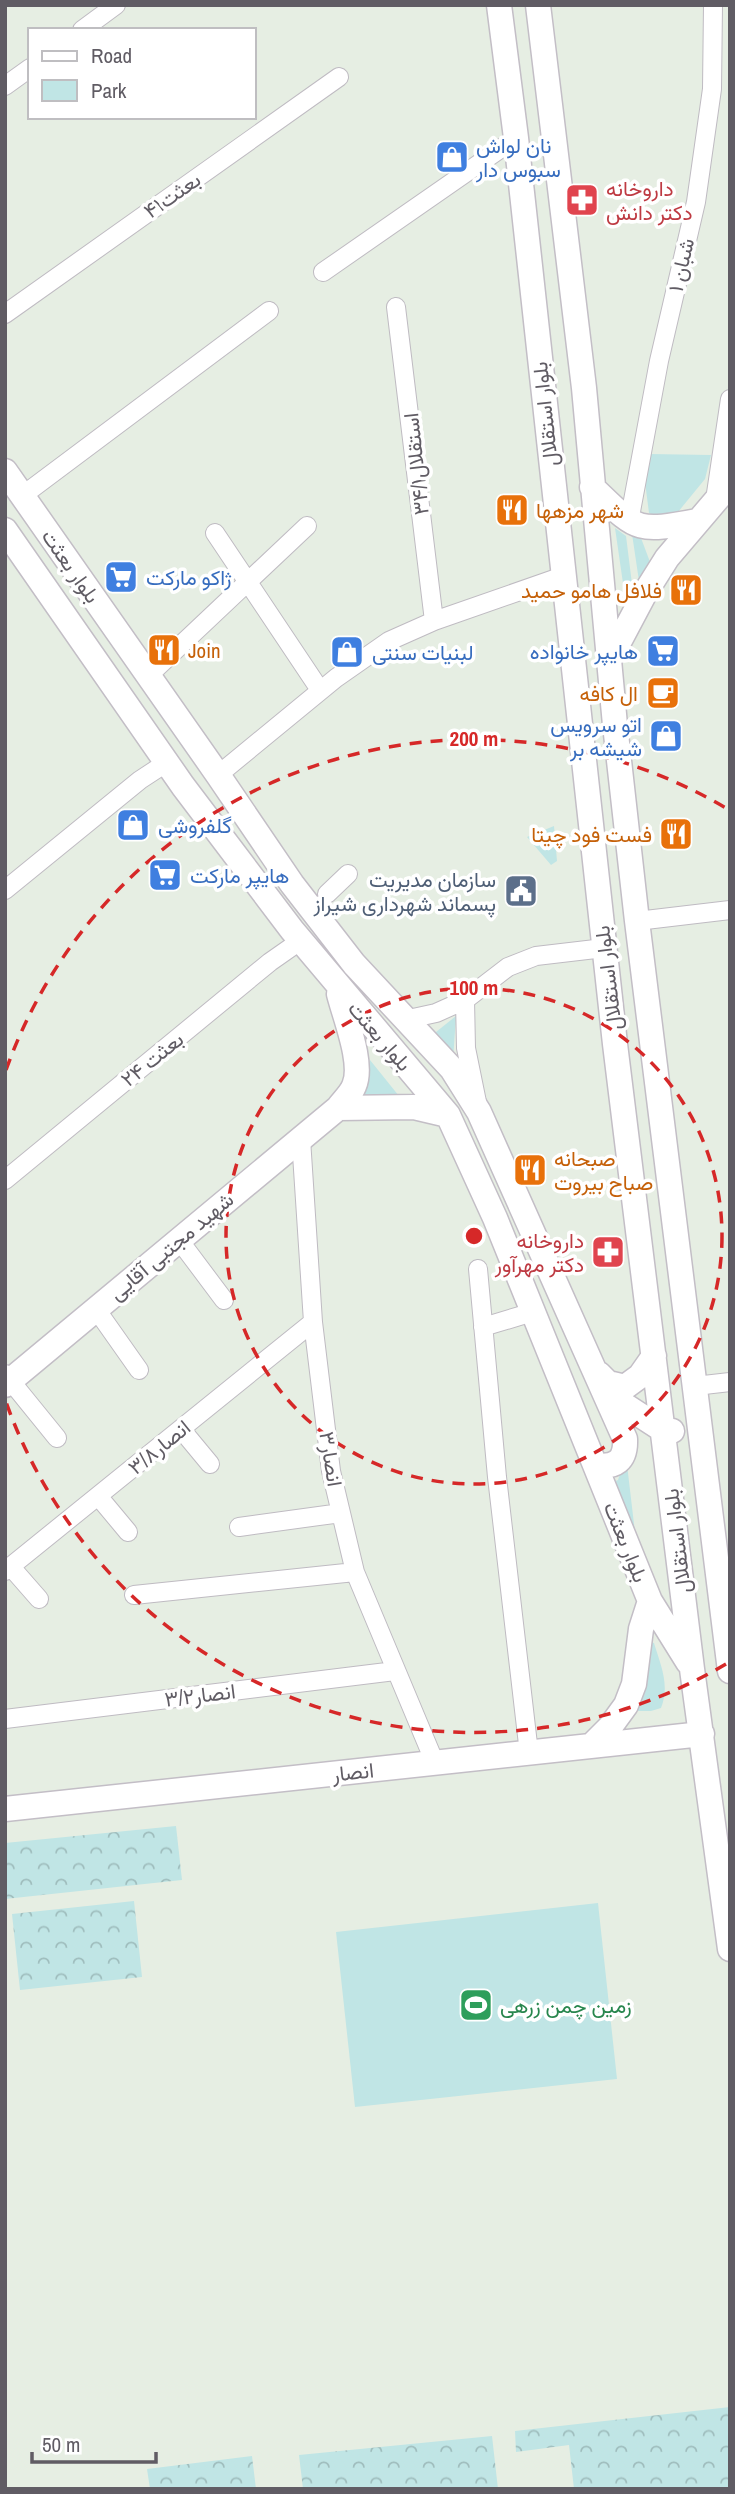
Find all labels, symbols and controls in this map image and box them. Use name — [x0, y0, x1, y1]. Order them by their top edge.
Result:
legend — [28, 28, 256, 119]
text: Road — [91, 41, 132, 70]
text: Park — [91, 76, 127, 105]
place label: نان لواش سبوس دار — [475, 131, 561, 184]
shop icon: نان لواش سبوس دار — [433, 138, 471, 176]
street label: بعثت۴۱ — [138, 165, 206, 225]
place label: داروخانه دکتر دانش — [606, 174, 692, 227]
pharmacy icon: داروخانه دکتر دانش — [563, 181, 601, 219]
street label: ۱ شبان — [661, 235, 701, 295]
street label: بلوار استقلال — [525, 360, 565, 468]
street label: استقلال۳۴/۱ — [396, 411, 436, 517]
restaurant icon: شهر مزهها — [493, 491, 531, 529]
place label: شهر مزهها — [536, 496, 624, 525]
street label: بلوار بعثت — [35, 523, 107, 609]
supermarket icon: ژاکو مارکت — [102, 558, 140, 596]
place label: ژاکو مارکت — [146, 563, 232, 592]
restaurant icon: فلافل هامو حمید — [667, 571, 705, 609]
place label: فلافل هامو حمید — [521, 576, 662, 605]
restaurant icon: Join — [145, 631, 183, 669]
supermarket icon: هایپر خانواده — [644, 632, 682, 670]
shop icon: لبنیات سنتی — [328, 633, 366, 671]
place label: Join — [188, 636, 221, 665]
place label: هایپر خانواده — [530, 637, 638, 666]
place label: لبنیات سنتی — [372, 638, 473, 667]
cafe icon: ال کافه — [644, 674, 682, 712]
place label: ال کافه — [580, 679, 638, 708]
place label: اتو سرویس شیشه بر — [550, 710, 642, 763]
shop icon: اتو سرویس شیشه بر — [647, 717, 685, 755]
text: 200 m — [450, 724, 498, 753]
shop icon: گلفروشی — [114, 806, 152, 844]
place label: گلفروشی — [158, 811, 232, 840]
restaurant icon: فست فود چیتا — [657, 815, 695, 853]
place label: فست فود چیتا — [531, 820, 652, 849]
supermarket icon: هایپر مارکت — [146, 856, 184, 894]
place label: هایپر مارکت — [190, 861, 289, 890]
place label: سازمان مدیریت پسماند شهرداری شیراز — [312, 865, 496, 918]
public building icon: سازمان مدیریت پسماند شهرداری شیراز — [502, 872, 540, 910]
street label: بلوار استقلال — [587, 924, 629, 1032]
text: 100 m — [450, 973, 498, 1002]
street label: بلوار بعثت — [341, 995, 419, 1077]
street label: بعثت ۲۴ — [114, 1025, 190, 1093]
place label: صبحانه صباح بیروت — [554, 1144, 653, 1197]
restaurant icon: صبحانه صباح بیروت — [511, 1151, 549, 1189]
street label: شهید مجتبی آقایی — [102, 1185, 240, 1307]
centre of rings — [462, 1224, 486, 1248]
place label: داروخانه دکتر مهرآور — [494, 1226, 584, 1279]
pharmacy icon: داروخانه دکتر مهرآور — [589, 1233, 627, 1271]
street label: انصار۳/۸ — [122, 1413, 196, 1481]
street label: انصار۳ — [312, 1429, 350, 1489]
street label: بلوار استقلال — [656, 1487, 698, 1595]
street label: بلوار بعثت — [597, 1497, 655, 1587]
street label: انصار۳/۲ — [163, 1676, 237, 1714]
street label: انصار — [330, 1755, 375, 1789]
sports icon: زمین چمن زرهی — [457, 1986, 495, 2024]
place label: زمین چمن زرهی — [500, 1991, 632, 2020]
scale bar — [32, 2420, 156, 2464]
text: 50 m — [42, 2430, 80, 2459]

